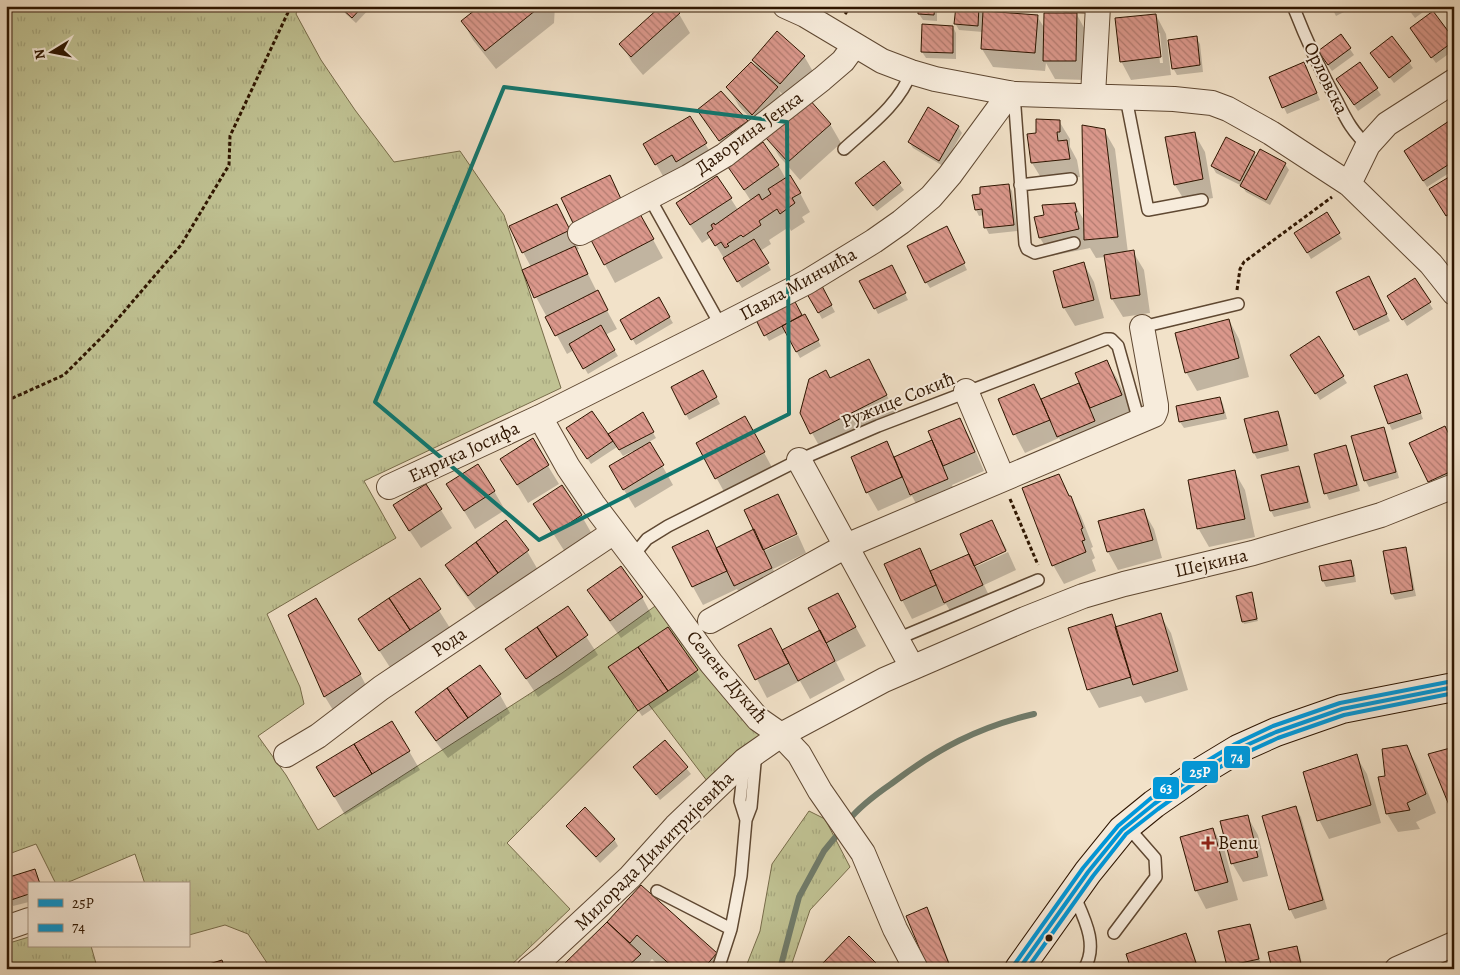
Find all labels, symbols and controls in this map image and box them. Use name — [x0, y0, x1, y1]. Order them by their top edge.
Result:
north arrow — [28, 28, 78, 78]
street label: Орловска — [1297, 37, 1355, 119]
text: N — [29, 47, 50, 61]
street label: Даворина Јенка — [690, 85, 808, 181]
street label: Павла Минчића — [735, 241, 861, 327]
street label: Ружице Сокић — [837, 365, 959, 435]
street label: Енрика Јосифа — [404, 415, 524, 489]
street label: Шејкина — [1172, 542, 1250, 584]
street label: Рода — [426, 621, 472, 663]
street label: Селене Дукић — [680, 625, 774, 729]
line badge: 74 — [1223, 745, 1251, 769]
text: 74 — [1231, 748, 1244, 767]
line badge: 25P — [1181, 760, 1219, 784]
text: 25P — [1190, 763, 1210, 782]
street label: Милорада Димитријевића — [568, 765, 740, 937]
line badge: 63 — [1152, 776, 1180, 800]
text: 63 — [1160, 779, 1172, 798]
place label: Benu — [1218, 830, 1259, 856]
marker: Benu — [1202, 837, 1214, 849]
legend — [28, 882, 190, 948]
text: 25P — [72, 893, 94, 913]
text: 74 — [72, 917, 85, 937]
unlabelled marker — [1044, 933, 1054, 943]

